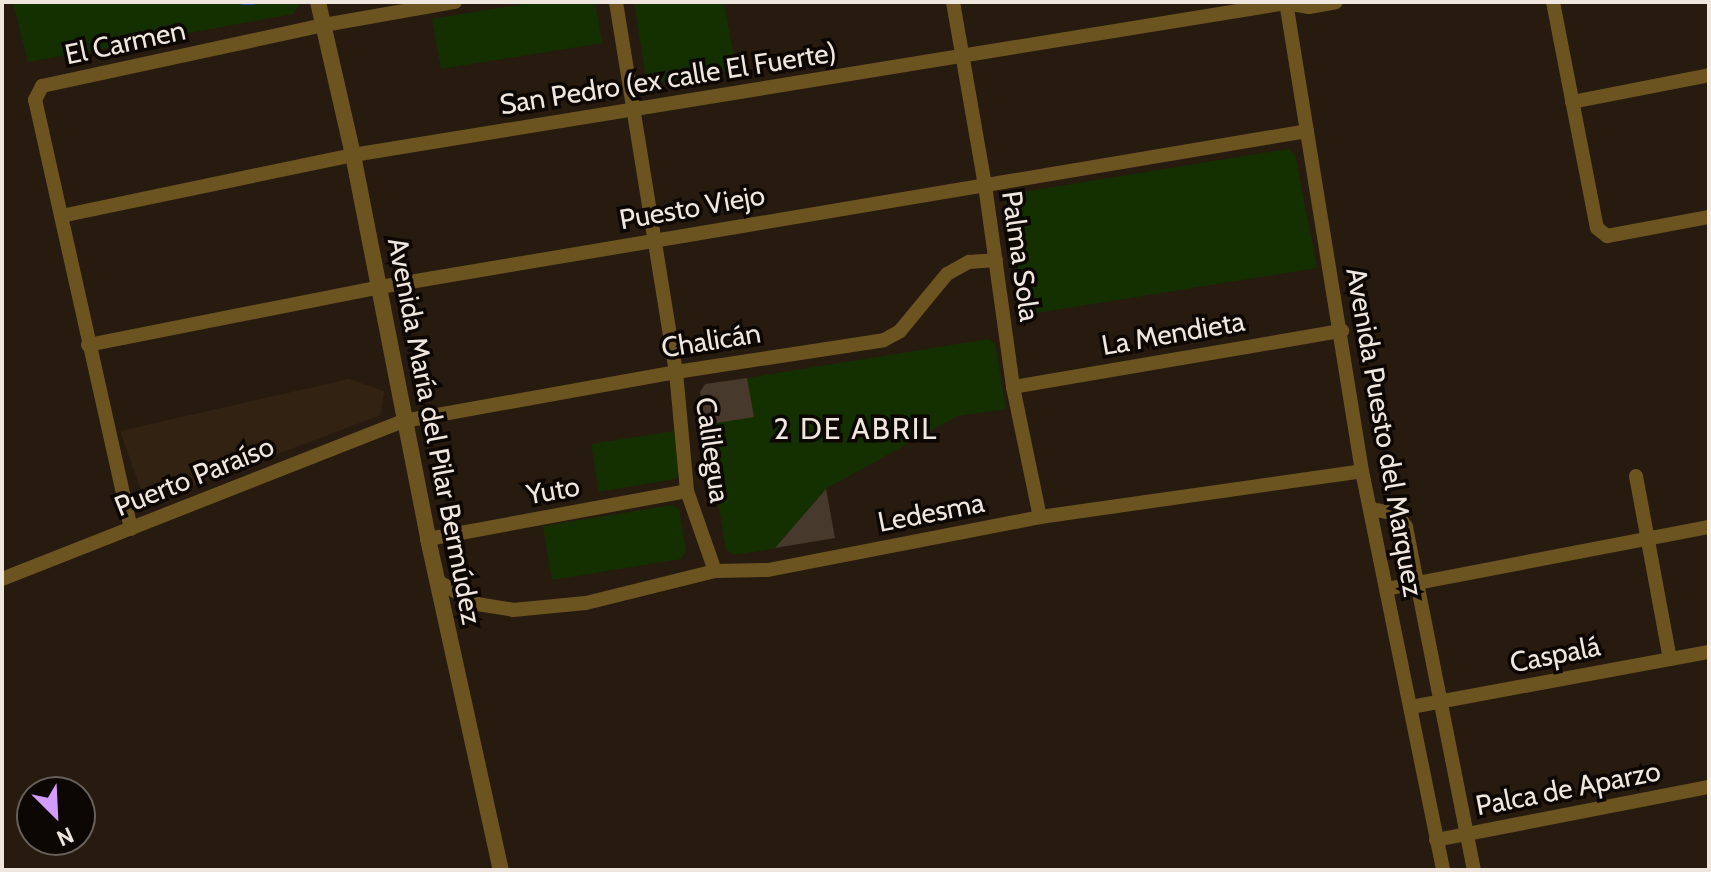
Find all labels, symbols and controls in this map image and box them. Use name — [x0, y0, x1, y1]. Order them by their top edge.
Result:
street label: El Carmen — [62, 13, 188, 71]
street label: San Pedro (ex calle El Fuerte) — [497, 35, 839, 121]
street label: Puesto Viejo — [617, 178, 767, 236]
street label: Palma Sola — [995, 188, 1047, 324]
street label: Avenida María del Pilar Bermúdez — [381, 235, 489, 627]
street label: Avenida Puesto del Marquez — [1339, 265, 1431, 599]
street label: La Mendieta — [1099, 304, 1247, 362]
street label: Chalicán — [659, 316, 763, 364]
street label: Calilegua — [689, 395, 737, 505]
district label: 2 DE ABRIL — [774, 411, 938, 447]
street label: Puerto Paraíso — [109, 429, 279, 523]
street label: Yuto — [524, 469, 582, 511]
street label: Ledesma — [875, 485, 987, 539]
street label: Caspalá — [1507, 629, 1603, 679]
street label: Palca de Aparzo — [1473, 754, 1663, 822]
north arrow — [16, 776, 96, 856]
text: N — [53, 821, 78, 852]

